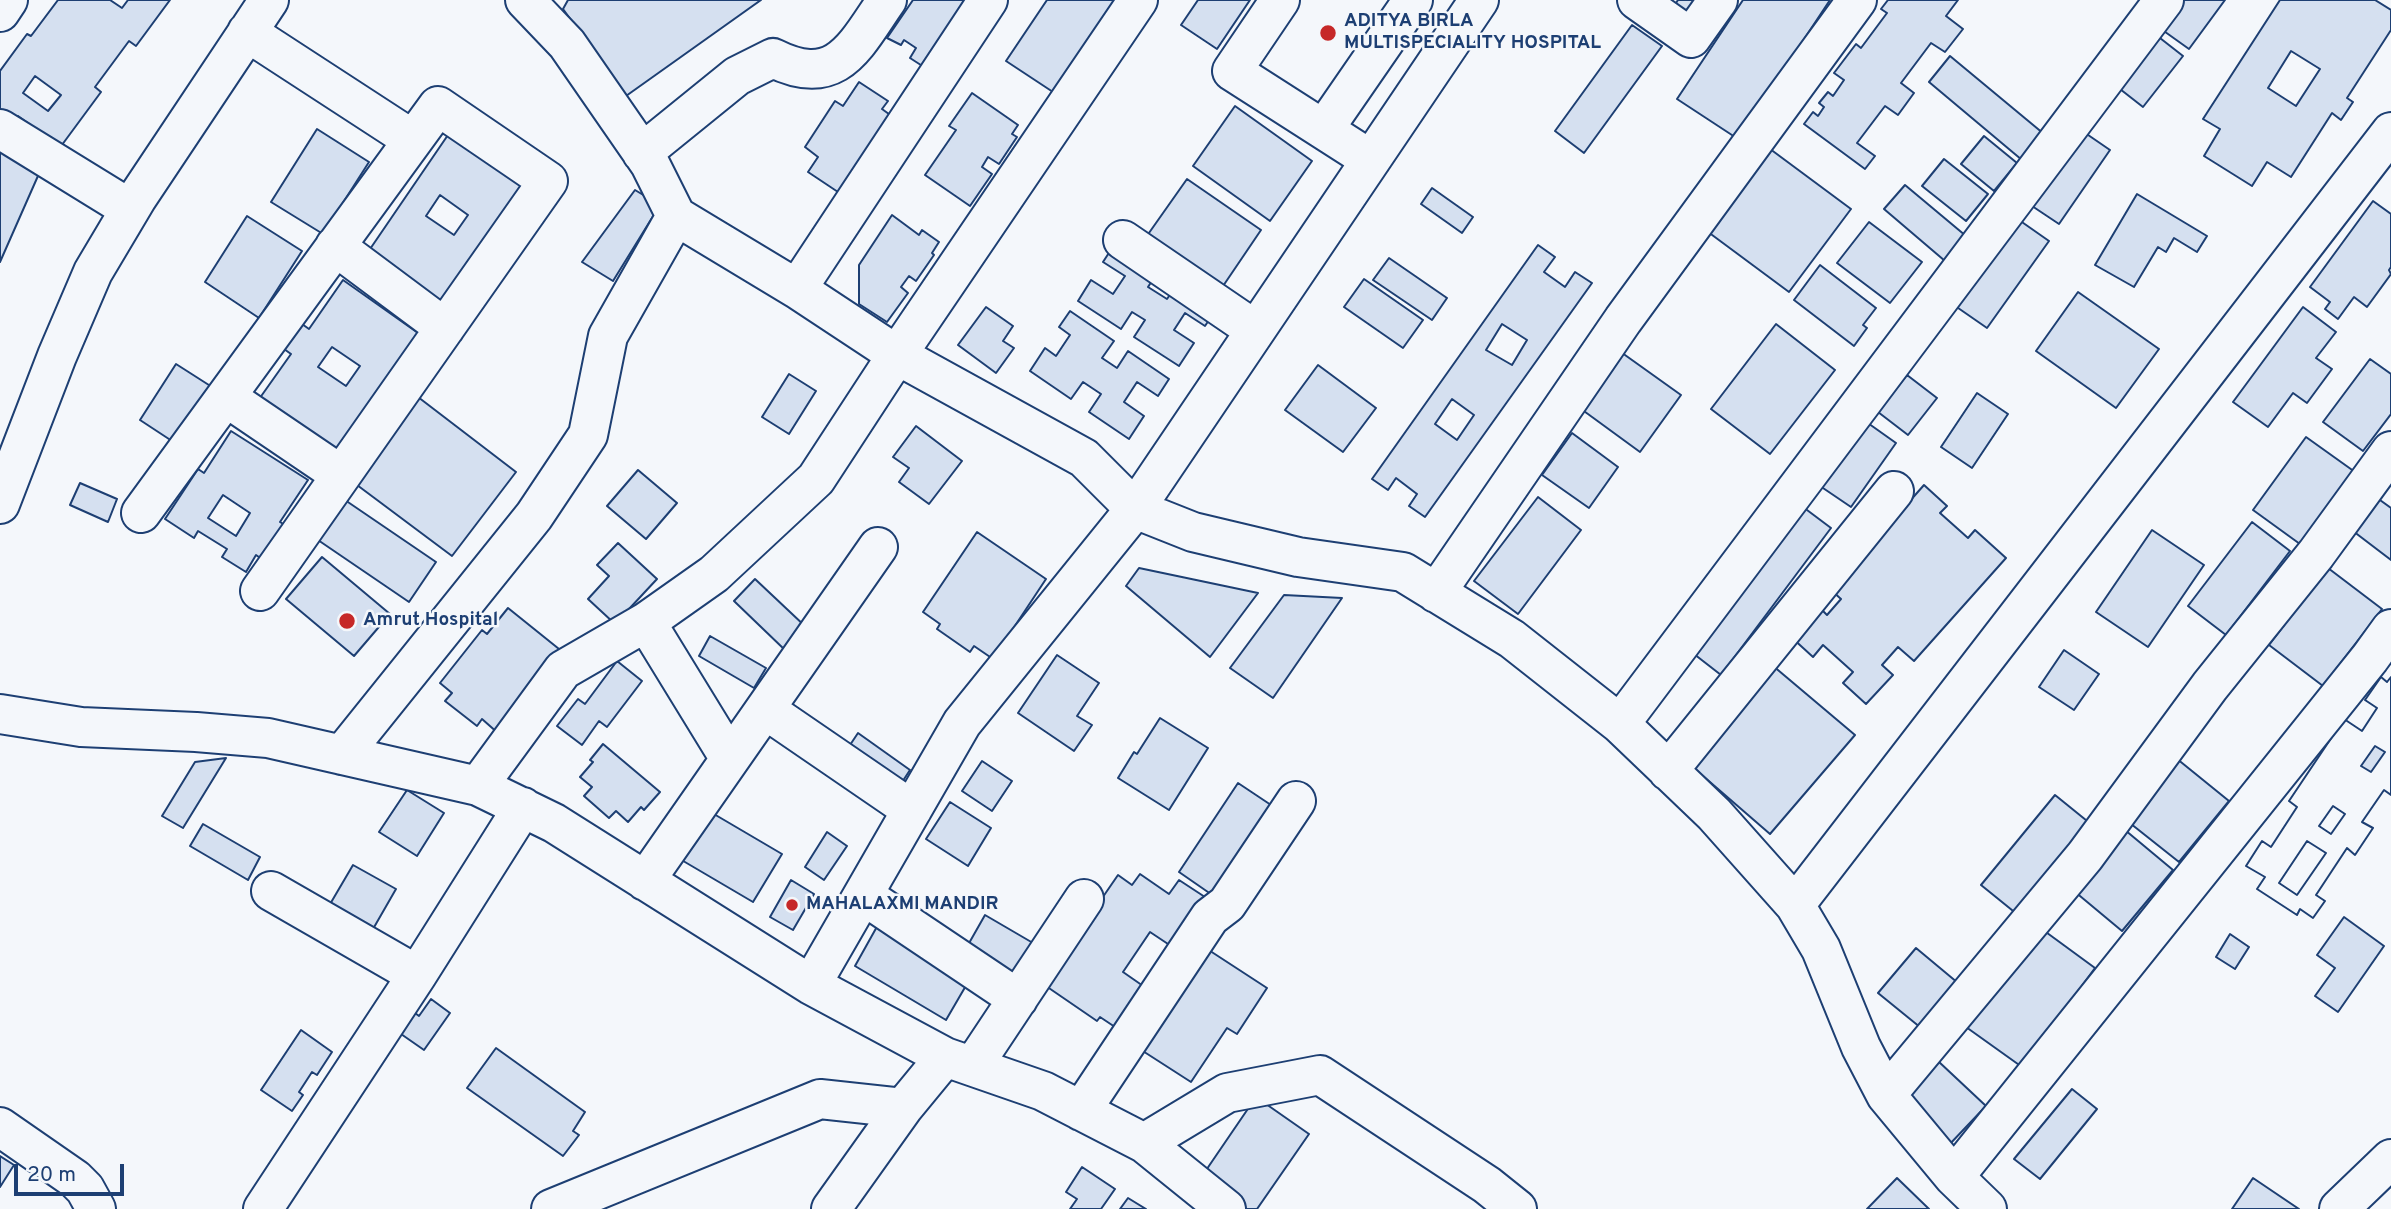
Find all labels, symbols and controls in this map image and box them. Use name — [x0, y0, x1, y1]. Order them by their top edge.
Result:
place label: ADITYA BIRLA MULTISPECIALITY HOSPITAL — [1344, 11, 1601, 55]
marker: ADITYA BIRLA MULTISPECIALITY HOSPITAL — [1318, 23, 1338, 43]
place label: Amrut Hospital — [363, 610, 498, 632]
marker: Amrut Hospital — [337, 611, 357, 631]
place label: MAHALAXMI MANDIR — [806, 894, 999, 916]
marker: MAHALAXMI MANDIR — [784, 897, 800, 913]
scale bar — [18, 1150, 128, 1194]
text: 20 m — [27, 1162, 76, 1189]

